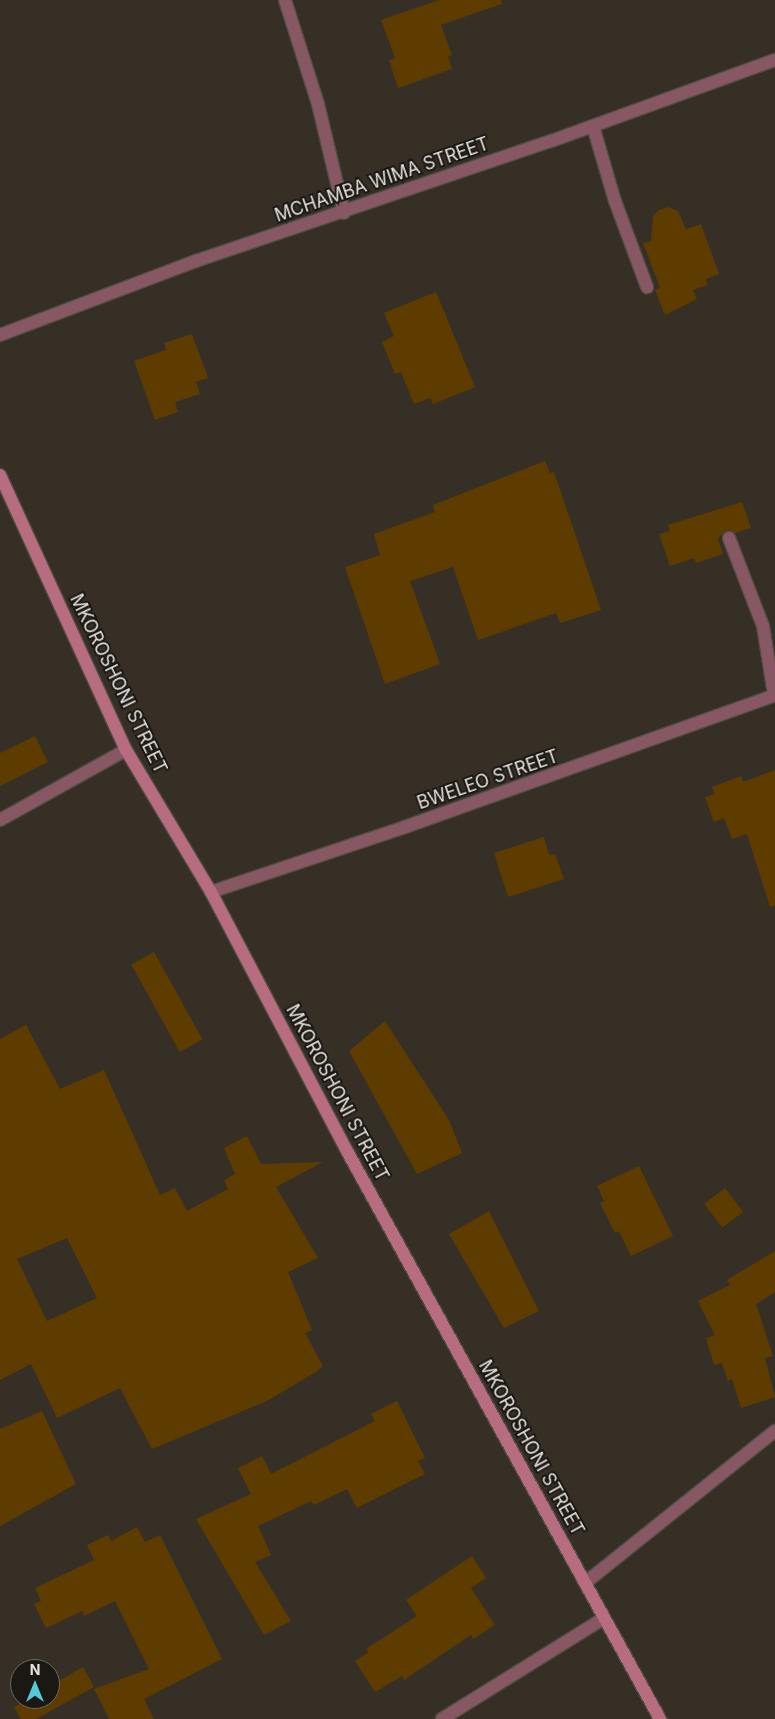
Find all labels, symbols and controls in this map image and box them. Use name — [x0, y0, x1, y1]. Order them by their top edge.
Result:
street label: MCHAMBA WIMA STREET — [272, 133, 492, 227]
street label: MKOROSHONI STREET — [65, 591, 171, 777]
street label: BWELEO STREET — [414, 746, 562, 814]
street label: MKOROSHONI STREET — [281, 1001, 393, 1185]
street label: MKOROSHONI STREET — [474, 1357, 588, 1539]
north arrow — [10, 1659, 60, 1709]
text: N — [30, 1661, 40, 1678]

